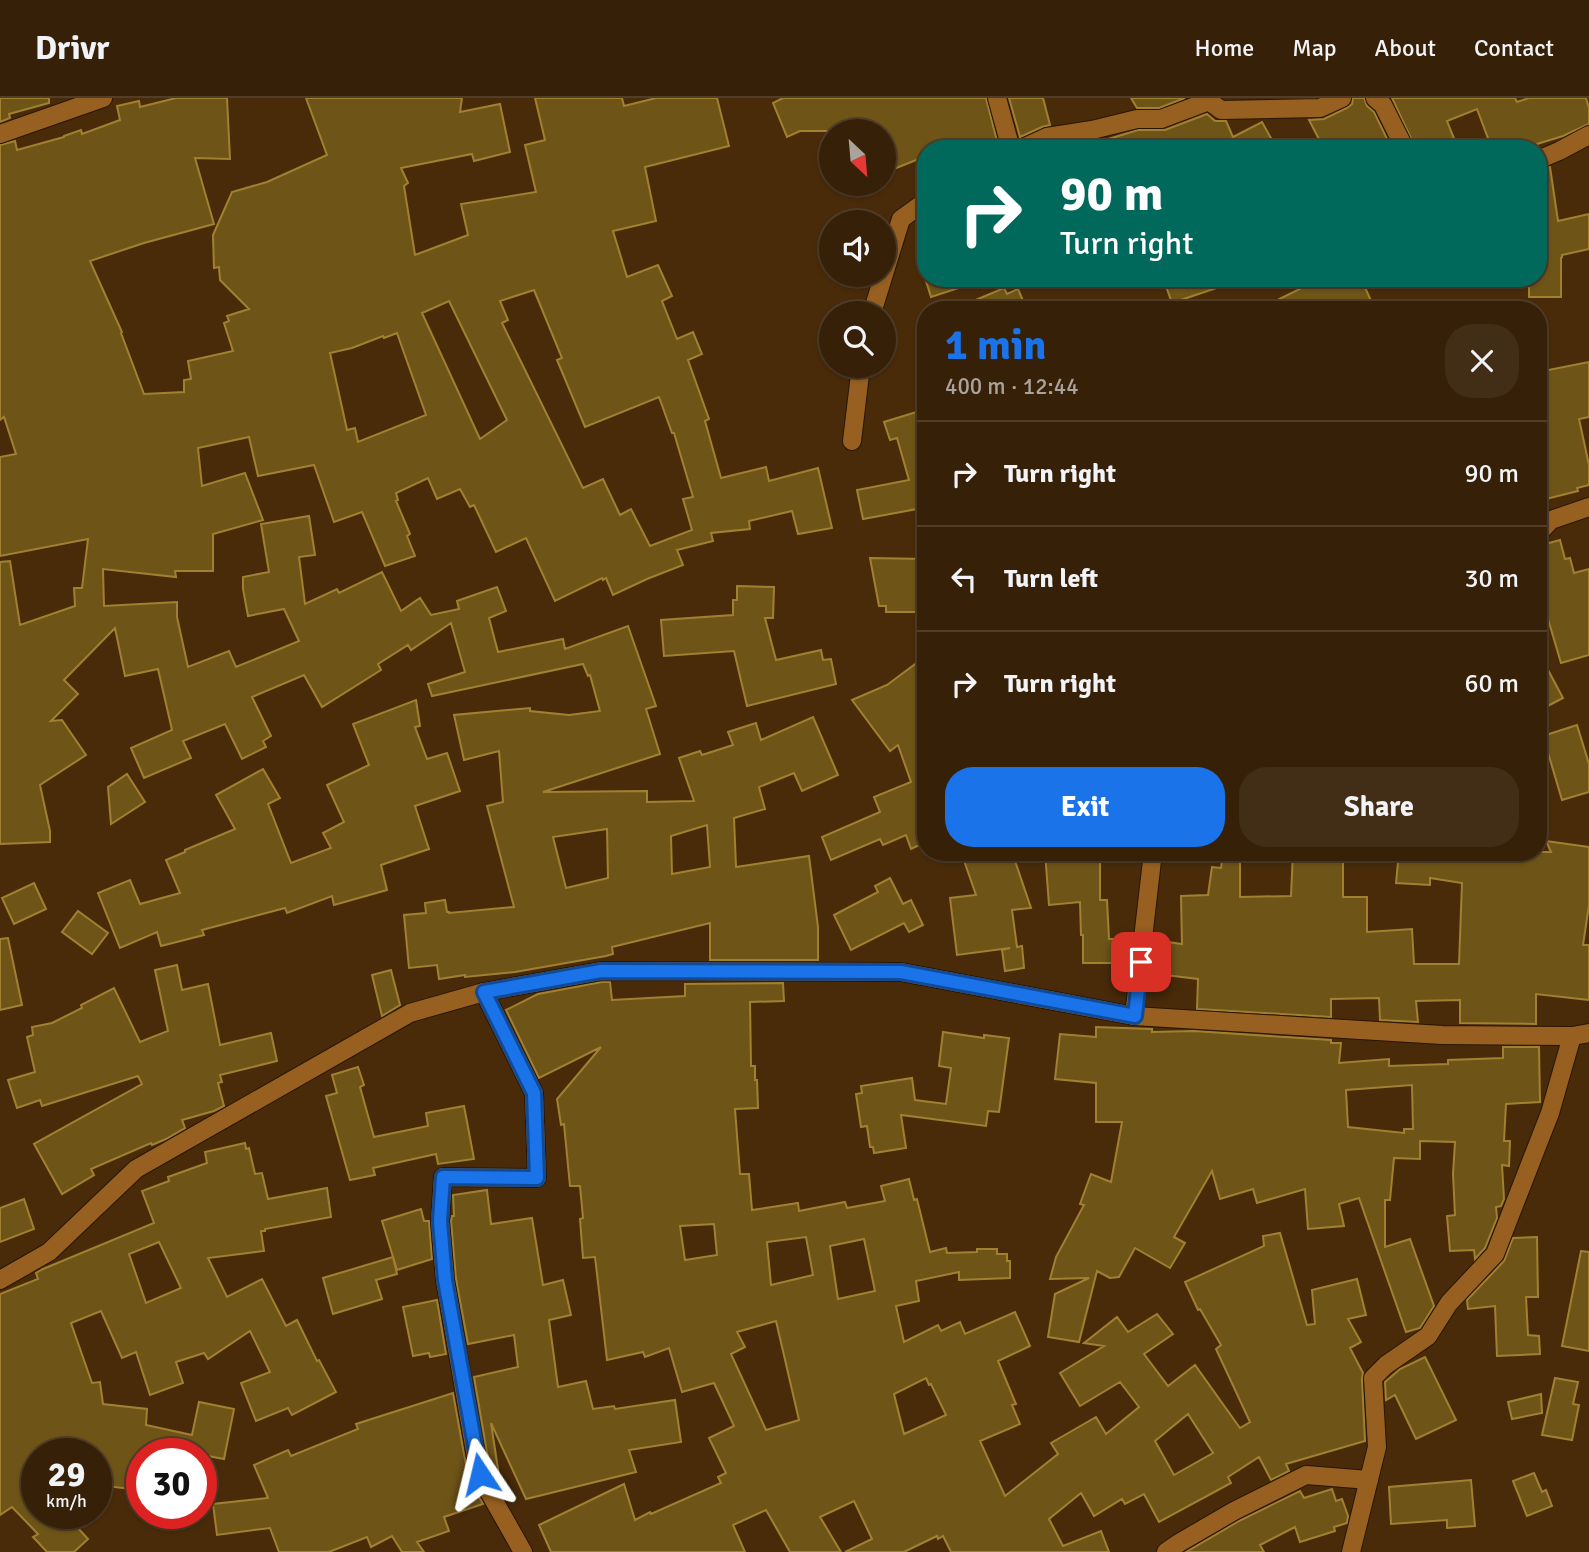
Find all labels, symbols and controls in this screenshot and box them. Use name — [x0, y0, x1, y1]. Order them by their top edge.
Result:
text: Drivr — [35, 28, 109, 69]
text: Home — [1194, 33, 1254, 63]
text: Map — [1292, 33, 1337, 63]
text: About — [1375, 33, 1436, 63]
text: Contact — [1474, 33, 1554, 63]
north arrow — [819, 119, 896, 196]
map controls — [819, 119, 896, 378]
text: 90 m — [1060, 164, 1163, 224]
icon: right — [945, 168, 1036, 259]
button: sound — [819, 210, 896, 287]
text: Turn right — [1060, 224, 1193, 263]
button: search — [819, 301, 896, 378]
text: 1 min — [945, 320, 1046, 371]
button: close — [1445, 324, 1519, 398]
text: 400 m · 12:44 — [945, 372, 1079, 401]
icon: right — [945, 455, 983, 493]
text: Turn right — [1004, 458, 1116, 490]
text: 90 m — [1464, 458, 1519, 490]
icon: left — [945, 560, 983, 598]
text: Turn left — [1004, 563, 1098, 595]
text: 30 m — [1464, 563, 1519, 595]
icon: right — [945, 665, 983, 703]
text: Turn right — [1004, 668, 1116, 700]
text: 60 m — [1464, 668, 1519, 700]
button: Exit — [945, 767, 1225, 847]
button: Share — [1239, 767, 1519, 847]
pin — [1111, 932, 1171, 992]
icon: arrive — [1122, 943, 1160, 981]
position arrow — [443, 1437, 517, 1511]
speed limit sign: 30 — [126, 1438, 217, 1529]
text: 29 — [48, 1453, 85, 1496]
text: km/h — [46, 1490, 87, 1512]

